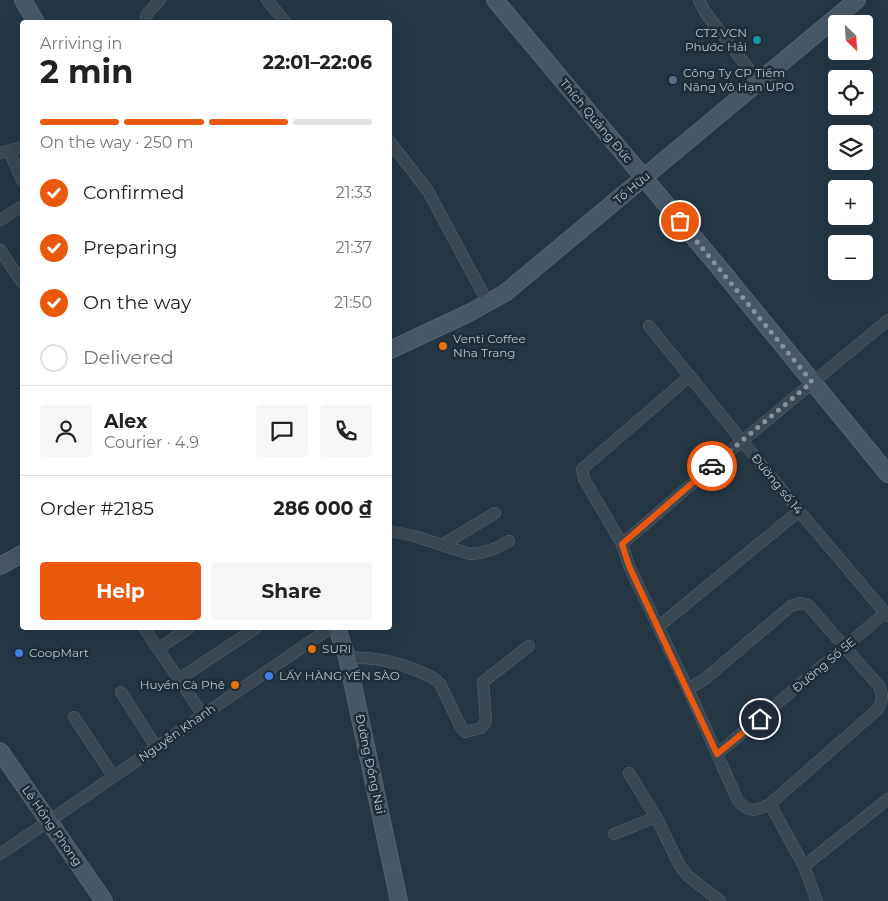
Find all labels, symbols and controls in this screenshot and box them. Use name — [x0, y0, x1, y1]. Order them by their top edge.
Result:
north arrow — [828, 15, 872, 60]
map controls — [828, 15, 873, 280]
place label: CT2 VCN Phước Hải — [685, 25, 747, 54]
text: Arriving in — [40, 34, 122, 53]
marker: CT2 VCN Phước Hải — [751, 34, 763, 46]
text: 22:01–22:06 — [263, 51, 372, 74]
text: 2 min — [40, 52, 133, 91]
place label: Công Ty CP Tiềm Năng Vô Hạn UPO — [683, 65, 794, 94]
button: locate — [828, 70, 873, 115]
marker: Công Ty CP Tiềm Năng Vô Hạn UPO — [667, 74, 679, 86]
street label: Thích Quảng Đức — [557, 75, 636, 166]
button: layers — [828, 125, 873, 170]
text: On the way · 250 m — [40, 133, 193, 152]
street label: Tố Hữu — [611, 168, 653, 207]
icon: check — [40, 179, 68, 207]
button: + — [828, 180, 873, 225]
text: Confirmed — [83, 181, 184, 204]
text: 21:33 — [336, 183, 372, 202]
pin — [659, 200, 701, 242]
icon: bag — [666, 207, 694, 235]
icon: check — [40, 234, 68, 262]
button: − — [828, 235, 873, 280]
text: Preparing — [83, 236, 178, 259]
text: 21:37 — [335, 238, 372, 257]
icon: check — [40, 289, 68, 317]
text: On the way — [83, 291, 191, 314]
text: 21:50 — [334, 293, 372, 312]
place label: Venti Coffee Nha Trang — [453, 331, 526, 360]
marker: Venti Coffee Nha Trang — [437, 340, 449, 352]
text: Delivered — [83, 346, 174, 369]
button: person — [40, 405, 92, 457]
button: chat — [256, 405, 308, 457]
button: phone — [320, 405, 372, 457]
text: Alex — [104, 410, 147, 433]
text: Courier · 4.9 — [104, 433, 199, 452]
courier — [687, 441, 737, 491]
street label: Đường số 14 — [748, 450, 806, 517]
icon: car — [698, 452, 726, 480]
text: Order #2185 — [40, 497, 154, 520]
text: 286 000 ₫ — [274, 497, 372, 520]
button: Help — [40, 562, 201, 620]
button: Share — [211, 562, 372, 620]
street label: Đường Số 5E — [789, 634, 858, 695]
place label: SURI — [322, 641, 351, 656]
marker: SURI — [306, 643, 318, 655]
place label: CoopMart — [29, 645, 89, 660]
marker: CoopMart — [13, 647, 25, 659]
place label: LẤY HÀNG YẾN SÀO — [279, 668, 400, 683]
marker: LẤY HÀNG YẾN SÀO — [263, 670, 275, 682]
place label: Huyền Cà Phê — [140, 677, 225, 692]
marker: Huyền Cà Phê — [229, 679, 241, 691]
pin — [739, 698, 781, 740]
street label: Nguyễn Khanh — [135, 700, 218, 765]
icon: home — [746, 705, 774, 733]
street label: Đường Đồng Nai — [353, 712, 388, 815]
street label: Lê Hồng Phong — [19, 783, 86, 869]

